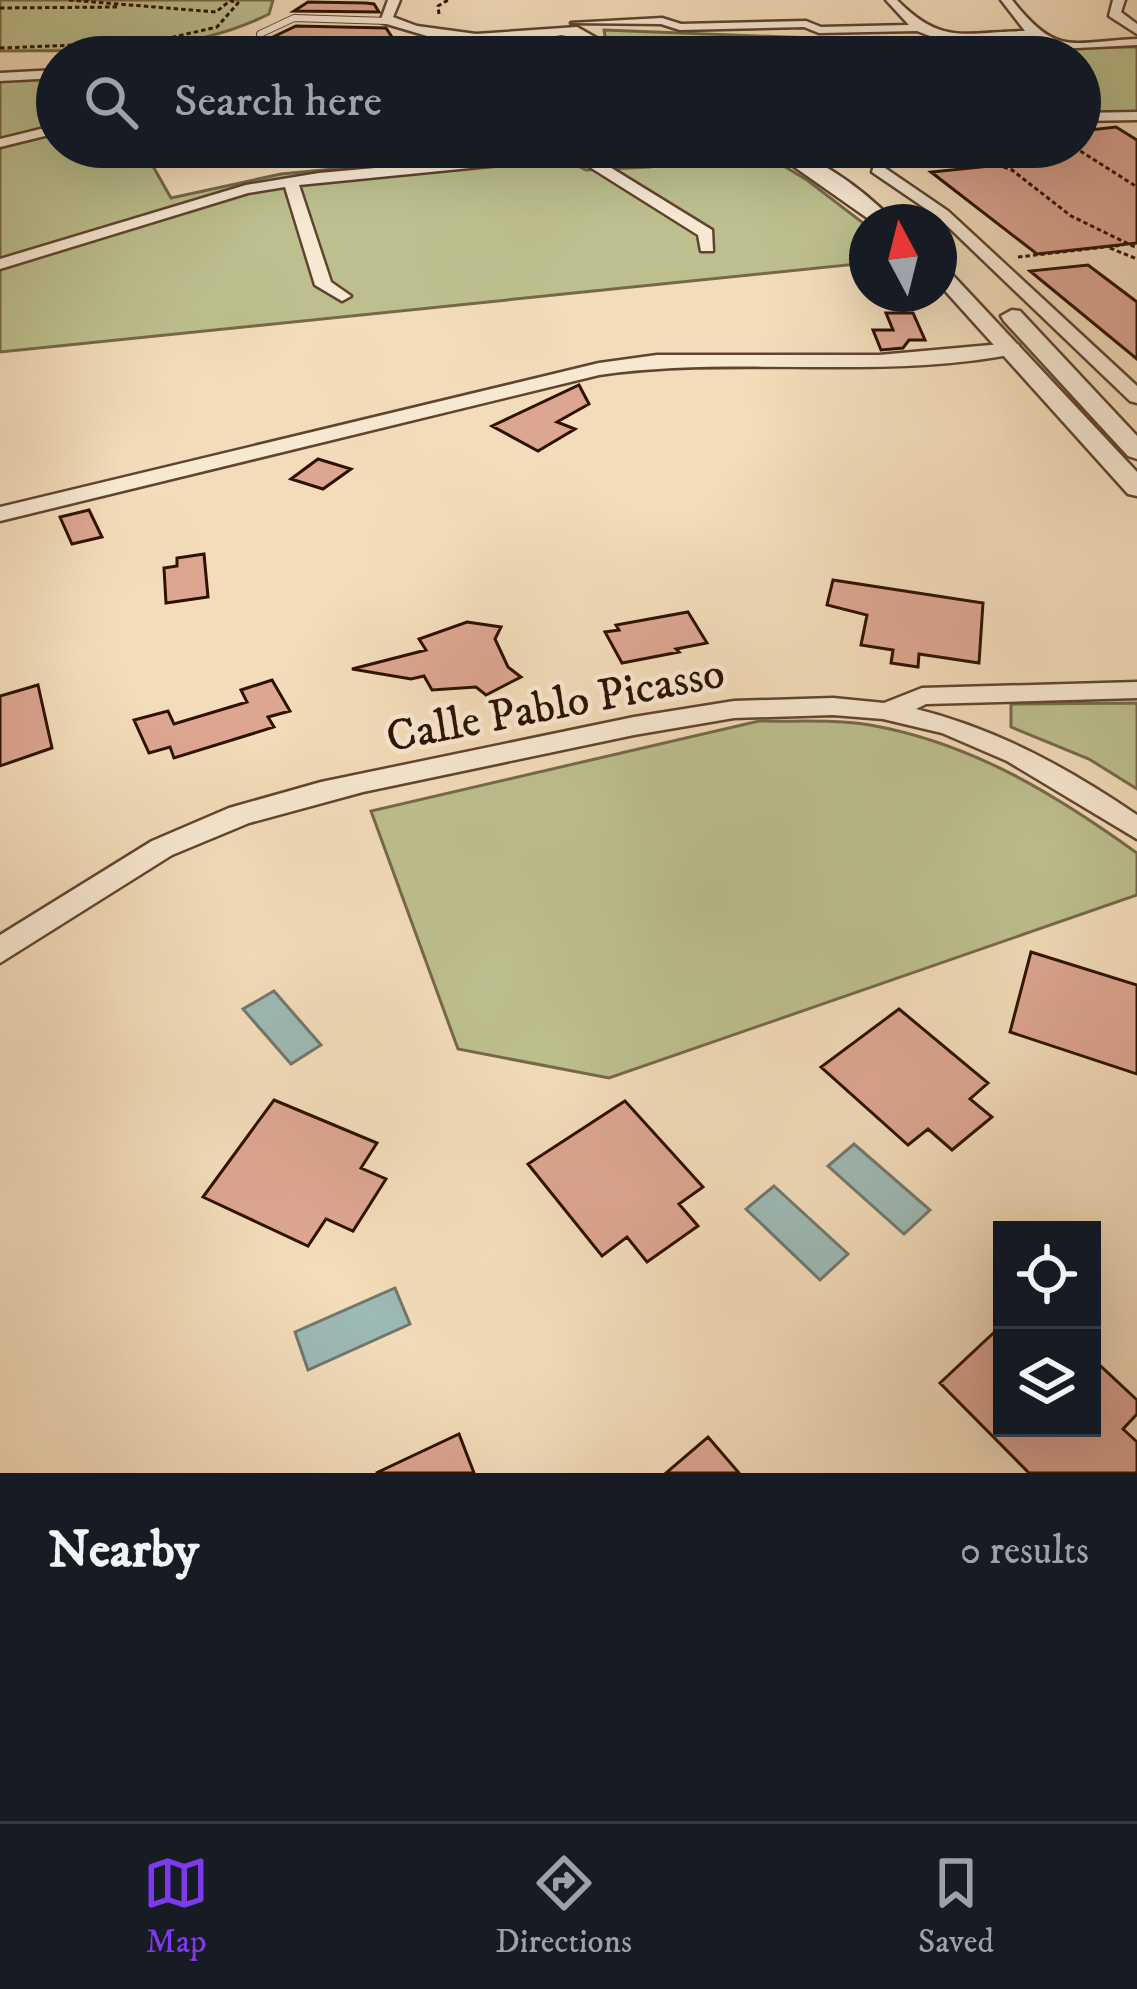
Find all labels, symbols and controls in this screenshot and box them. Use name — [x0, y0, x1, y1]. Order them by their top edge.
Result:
search box — [36, 36, 1101, 168]
icon: search — [78, 69, 144, 135]
text: Search here — [174, 74, 382, 130]
north arrow — [849, 204, 957, 312]
street label: Calle Pablo Picasso — [382, 646, 729, 766]
map controls — [993, 1221, 1101, 1437]
button: locate — [993, 1221, 1101, 1329]
button: layers — [993, 1329, 1101, 1437]
text: Nearby — [48, 1519, 199, 1583]
text: 0 results — [960, 1527, 1089, 1576]
tab: Map — [143, 1850, 209, 1963]
tab: Directions — [495, 1850, 632, 1963]
tab: Saved — [918, 1850, 994, 1963]

